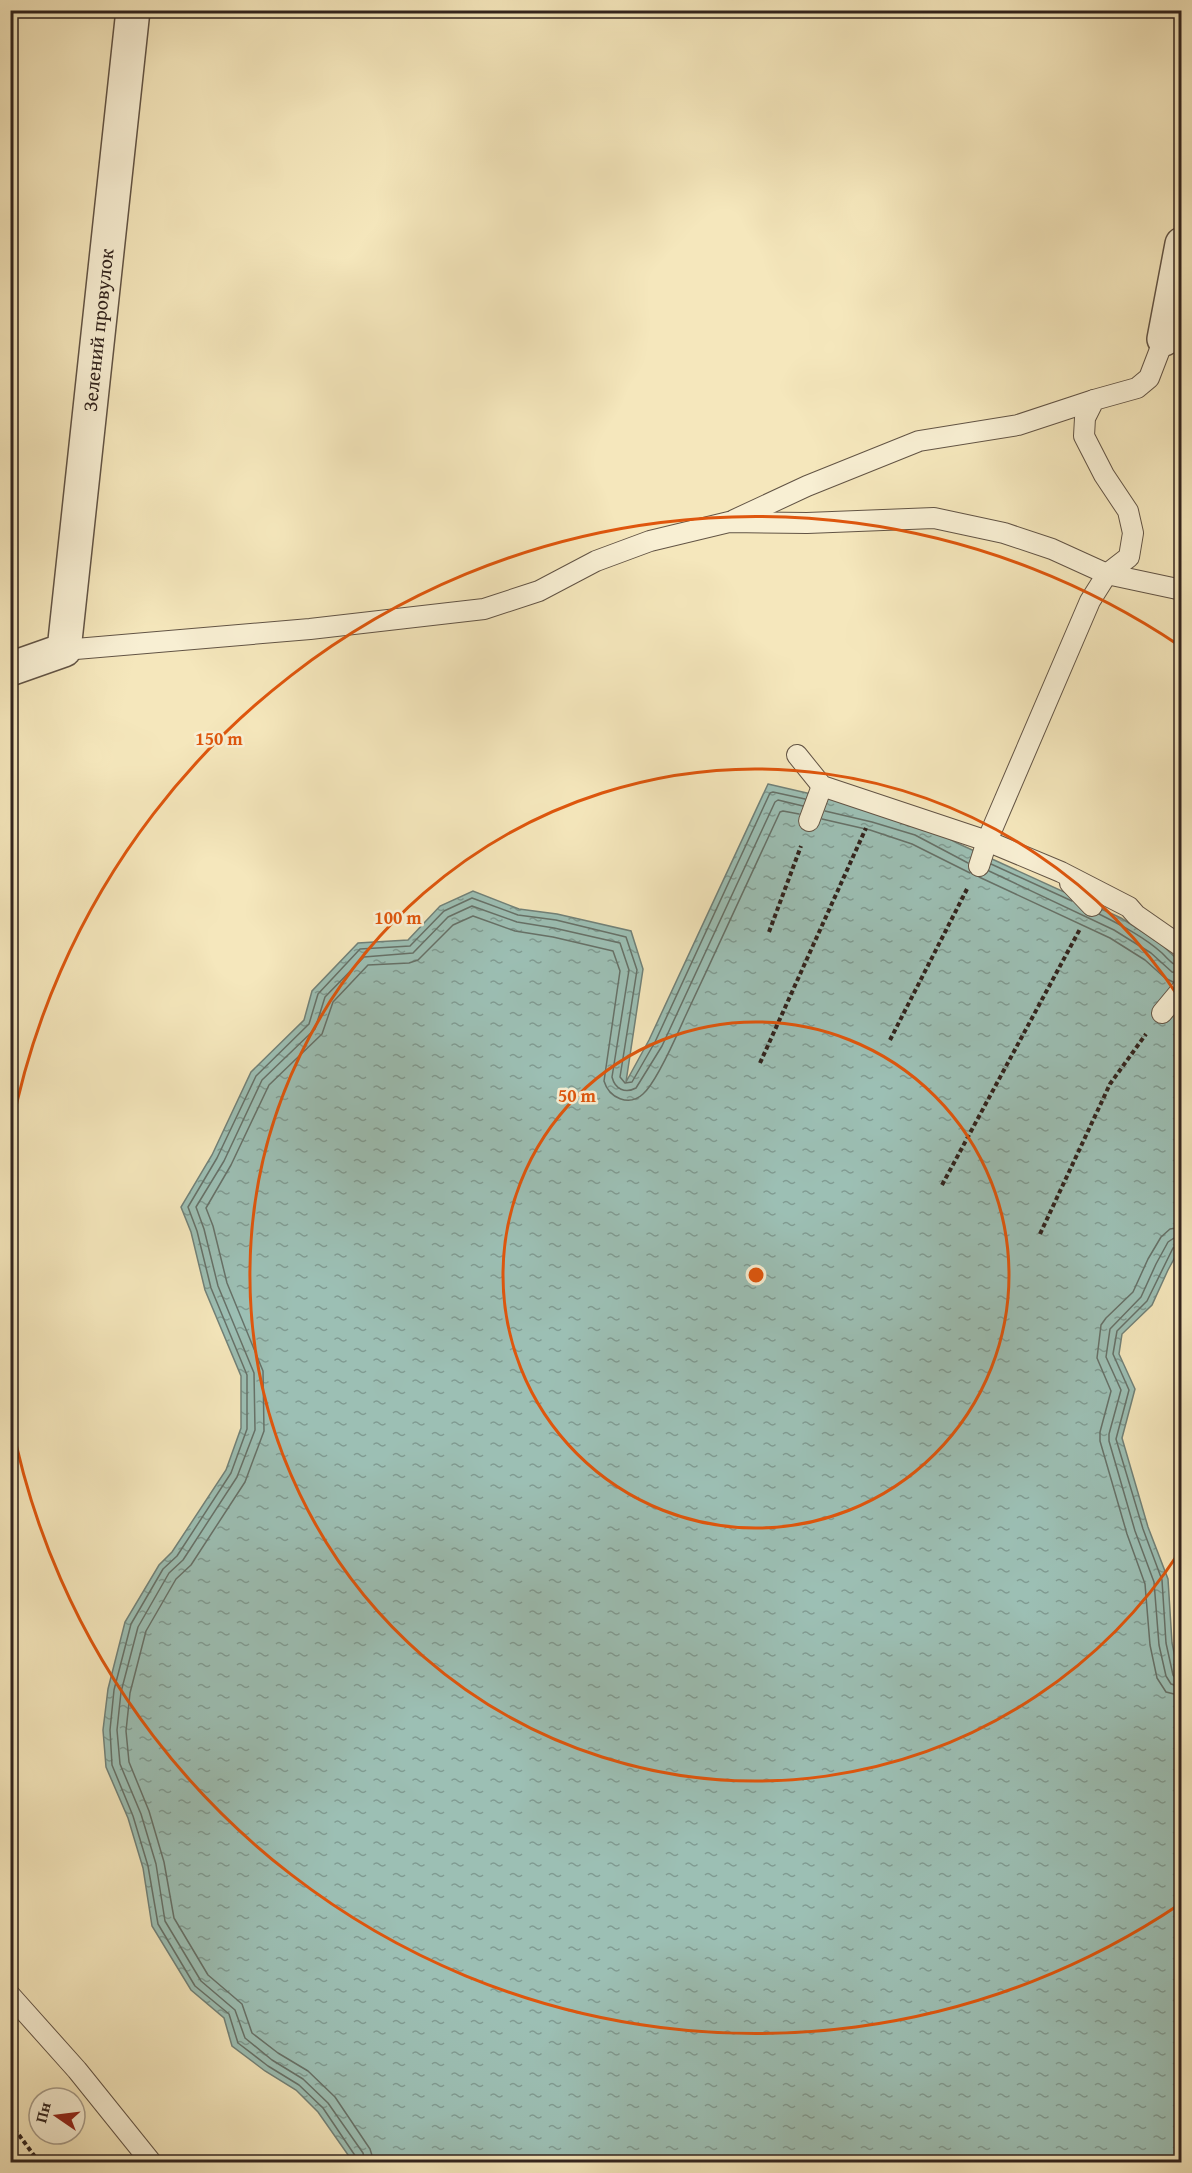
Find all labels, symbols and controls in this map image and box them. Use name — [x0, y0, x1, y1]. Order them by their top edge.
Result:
street label: Зелений провулок — [75, 246, 121, 413]
text: 150 m — [195, 725, 243, 752]
text: 100 m — [374, 904, 422, 931]
text: 50 m — [558, 1082, 597, 1109]
centre of rings — [746, 1265, 766, 1285]
north arrow — [27, 2086, 87, 2146]
text: Пн — [28, 2099, 57, 2125]

